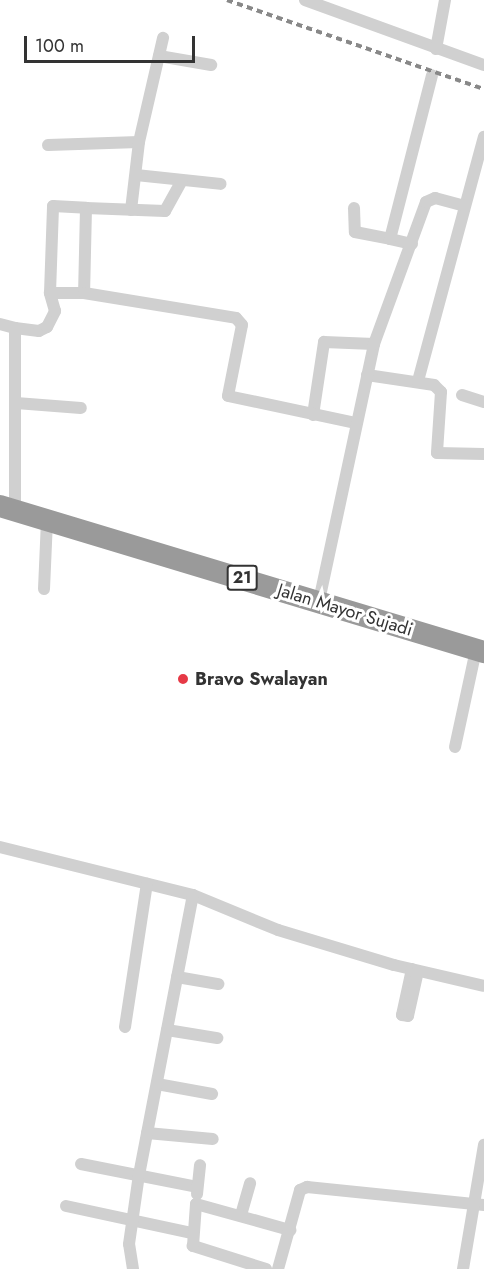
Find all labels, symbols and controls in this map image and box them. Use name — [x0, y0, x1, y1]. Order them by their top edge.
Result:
scale bar — [27, 24, 198, 62]
text: 100 m — [35, 33, 84, 59]
road number: 21 — [226, 565, 258, 591]
street label: Jalan Mayor Sujadi — [275, 579, 415, 641]
place label: Bravo Swalayan — [195, 668, 328, 690]
marker: Bravo Swalayan — [176, 672, 190, 686]

